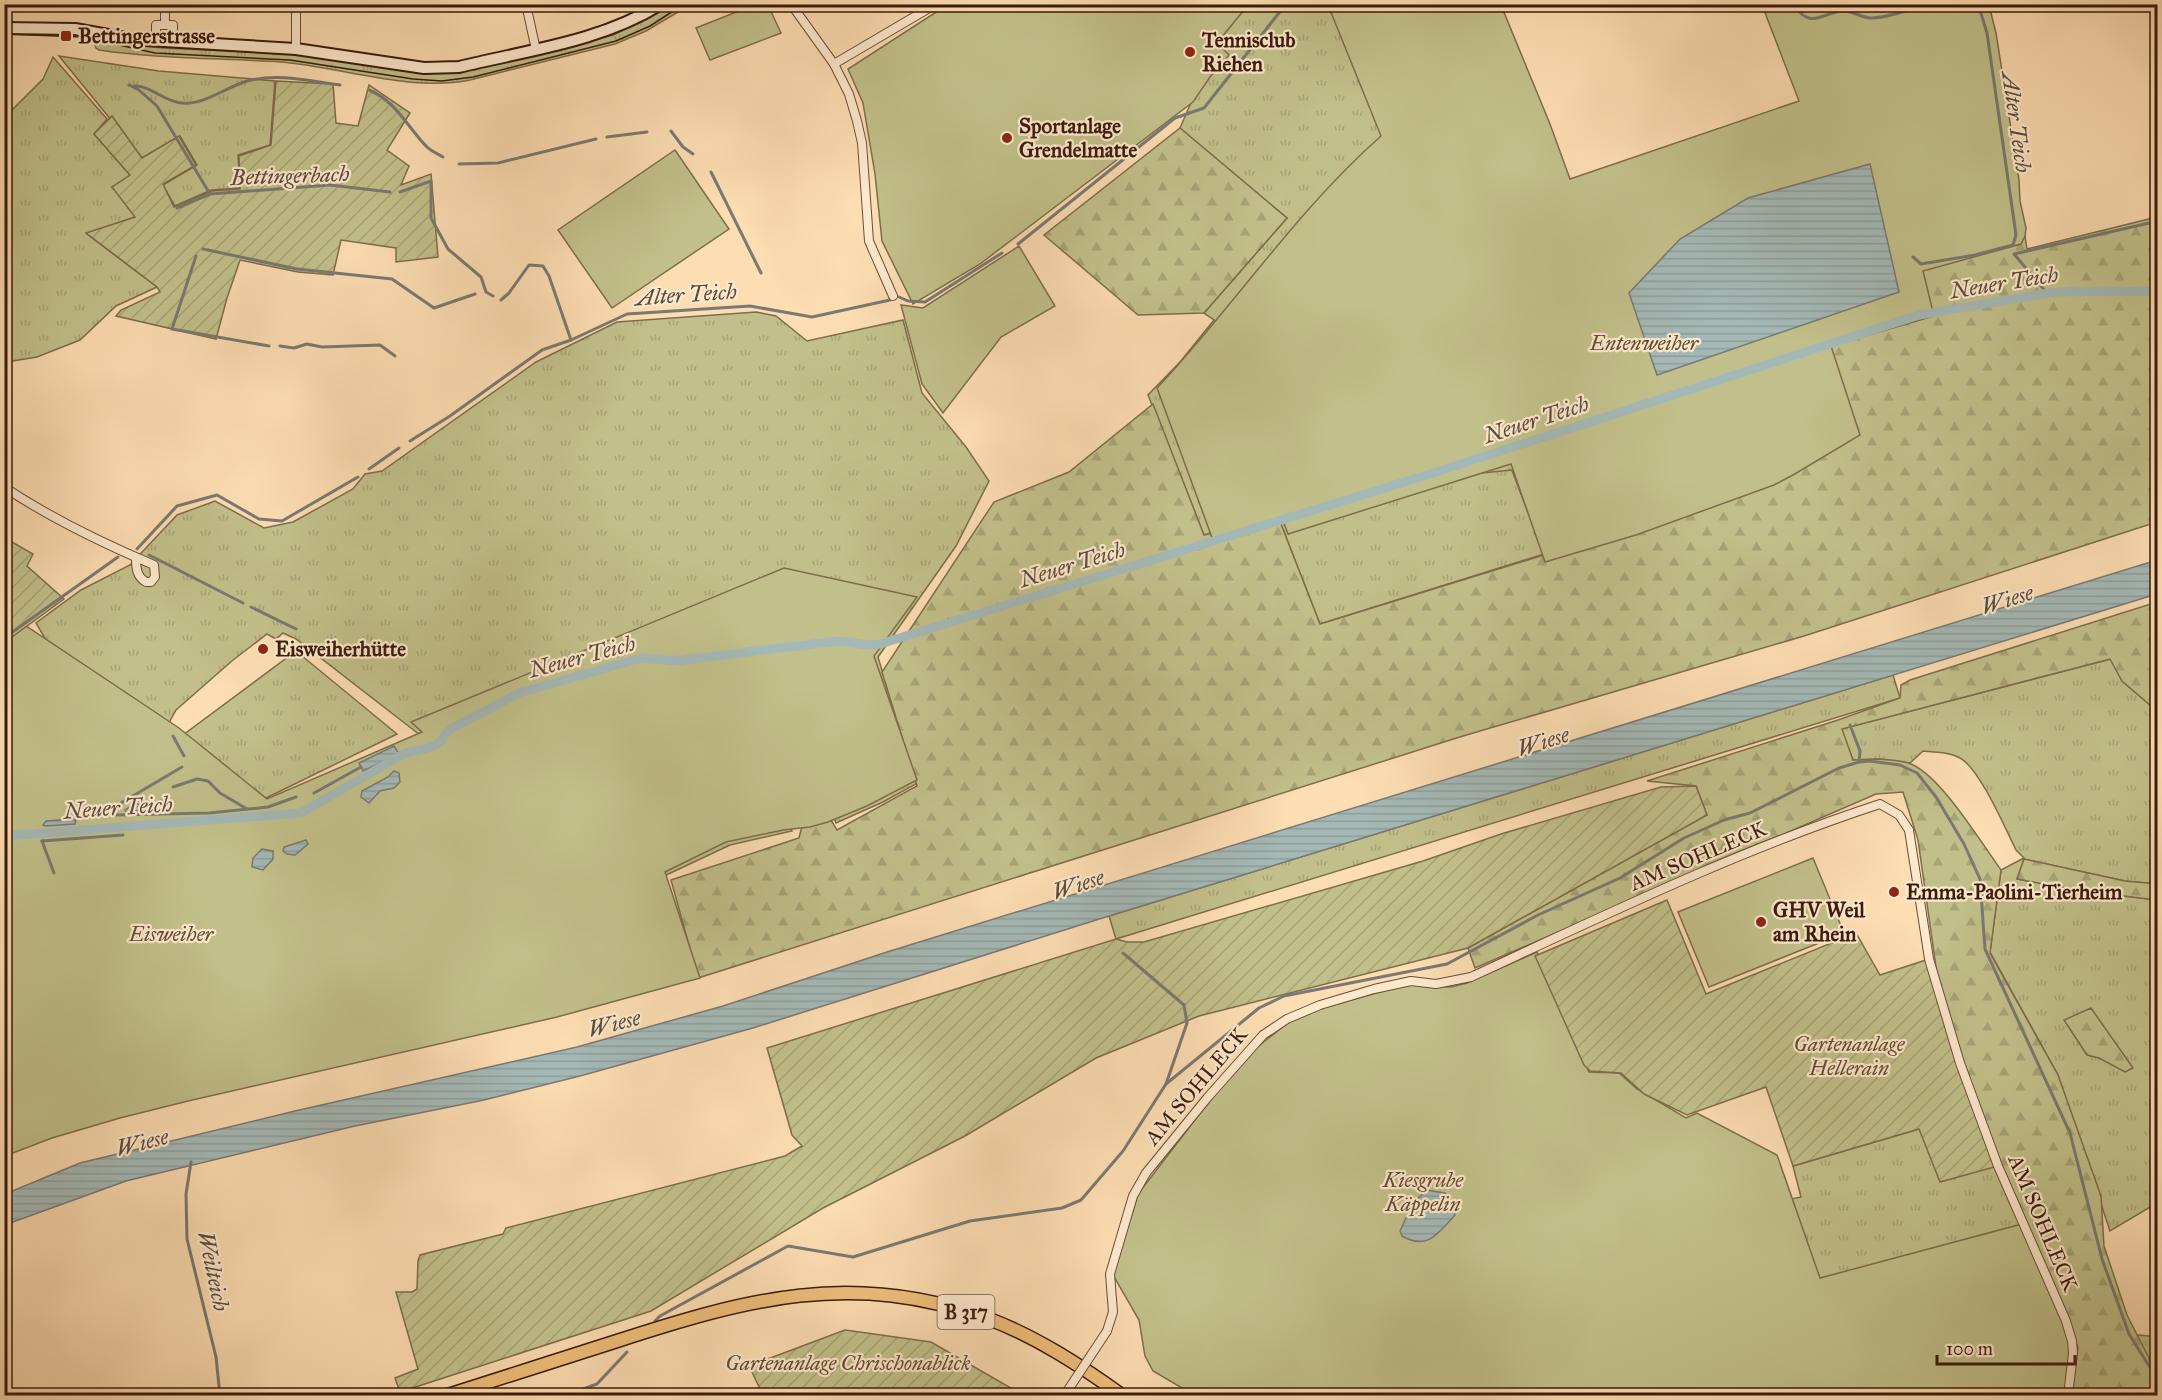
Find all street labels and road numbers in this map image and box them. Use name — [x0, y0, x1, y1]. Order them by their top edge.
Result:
street label: AM SOHLECK — [1625, 815, 1771, 897]
street label: AM SOHLECK — [1138, 1021, 1254, 1151]
street label: AM SOHLECK — [2002, 1150, 2084, 1296]
road number: B 317 — [938, 1295, 994, 1329]

